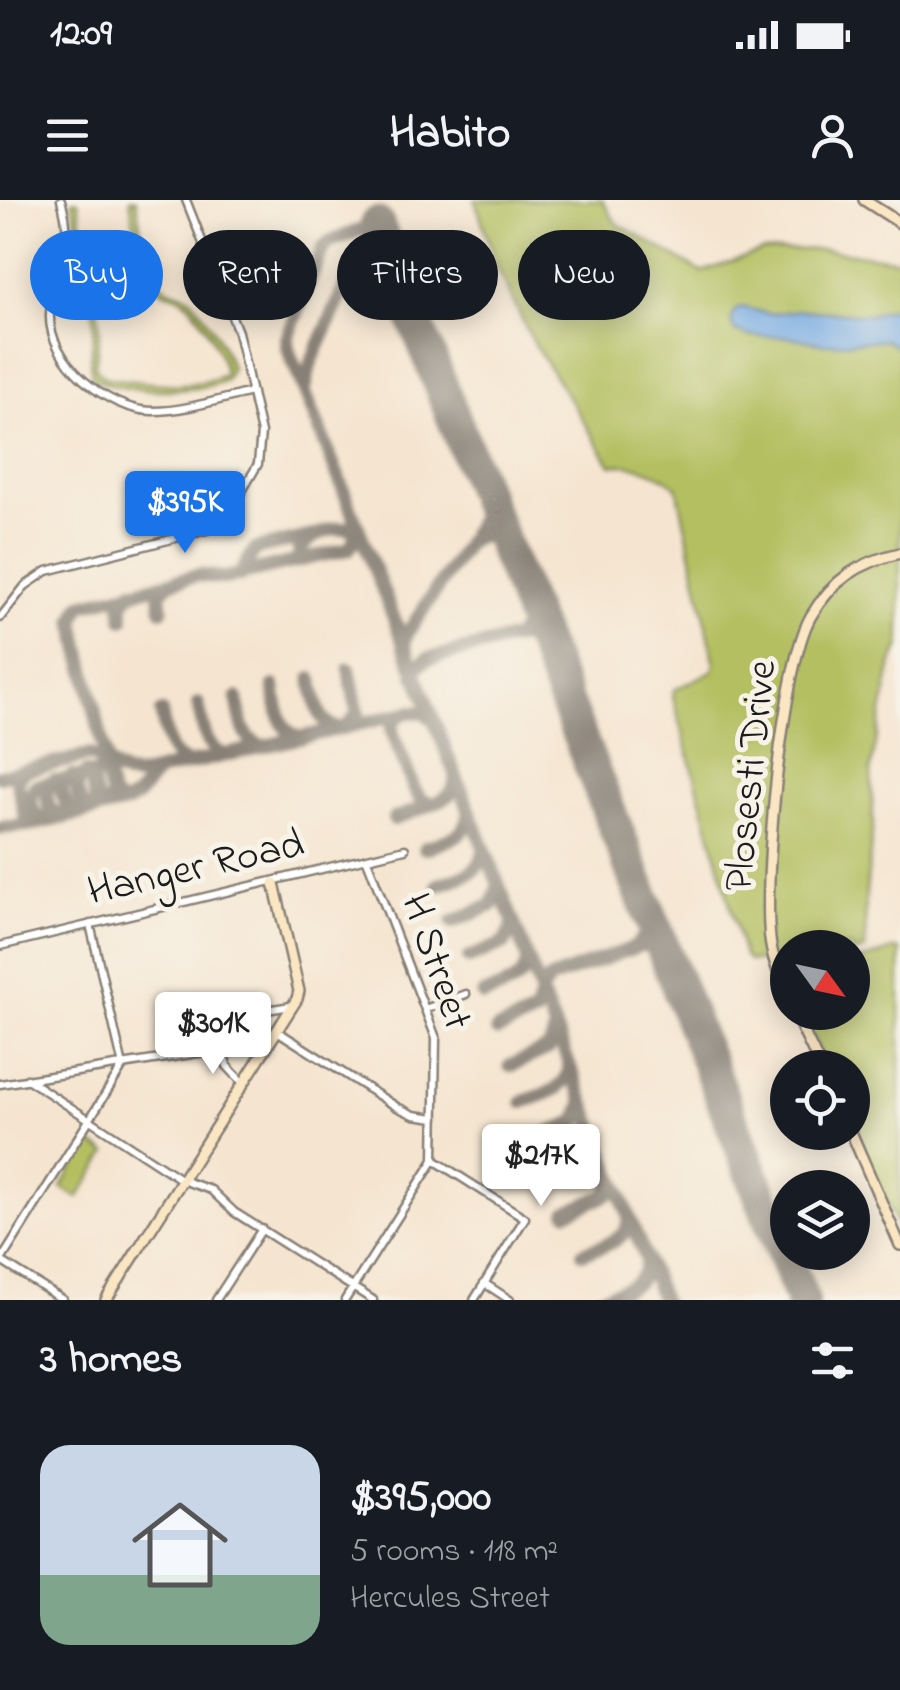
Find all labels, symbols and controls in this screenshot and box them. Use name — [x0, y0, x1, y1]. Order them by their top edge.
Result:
text: 12:09 — [50, 7, 112, 63]
text: Habito — [390, 102, 510, 168]
icon: menu — [40, 108, 95, 163]
icon: person — [805, 108, 860, 163]
chip: Buy — [30, 230, 163, 320]
chip: Rent — [183, 230, 317, 320]
chip: Filters — [337, 230, 498, 320]
chip: New — [518, 230, 650, 320]
pin: $395K — [115, 471, 255, 556]
text: $395K — [147, 480, 223, 527]
street label: Plosesti Drive — [710, 657, 794, 895]
street label: Hanger Road — [82, 814, 310, 924]
street label: H Street — [383, 886, 487, 1038]
north arrow — [770, 930, 870, 1030]
map controls — [770, 930, 870, 1270]
pin: $301K — [143, 992, 283, 1077]
text: $301K — [177, 1001, 249, 1048]
button: locate — [770, 1050, 870, 1150]
pin: $217K — [471, 1124, 611, 1209]
text: $217K — [504, 1133, 578, 1180]
button: layers — [770, 1170, 870, 1270]
text: 3 homes — [40, 1330, 182, 1391]
icon: filters — [805, 1333, 860, 1388]
text: $395,000 — [350, 1468, 491, 1529]
icon: home — [120, 1485, 240, 1605]
text: 5 rooms · 118 m² — [350, 1529, 558, 1576]
text: Hercules Street — [350, 1576, 550, 1623]

